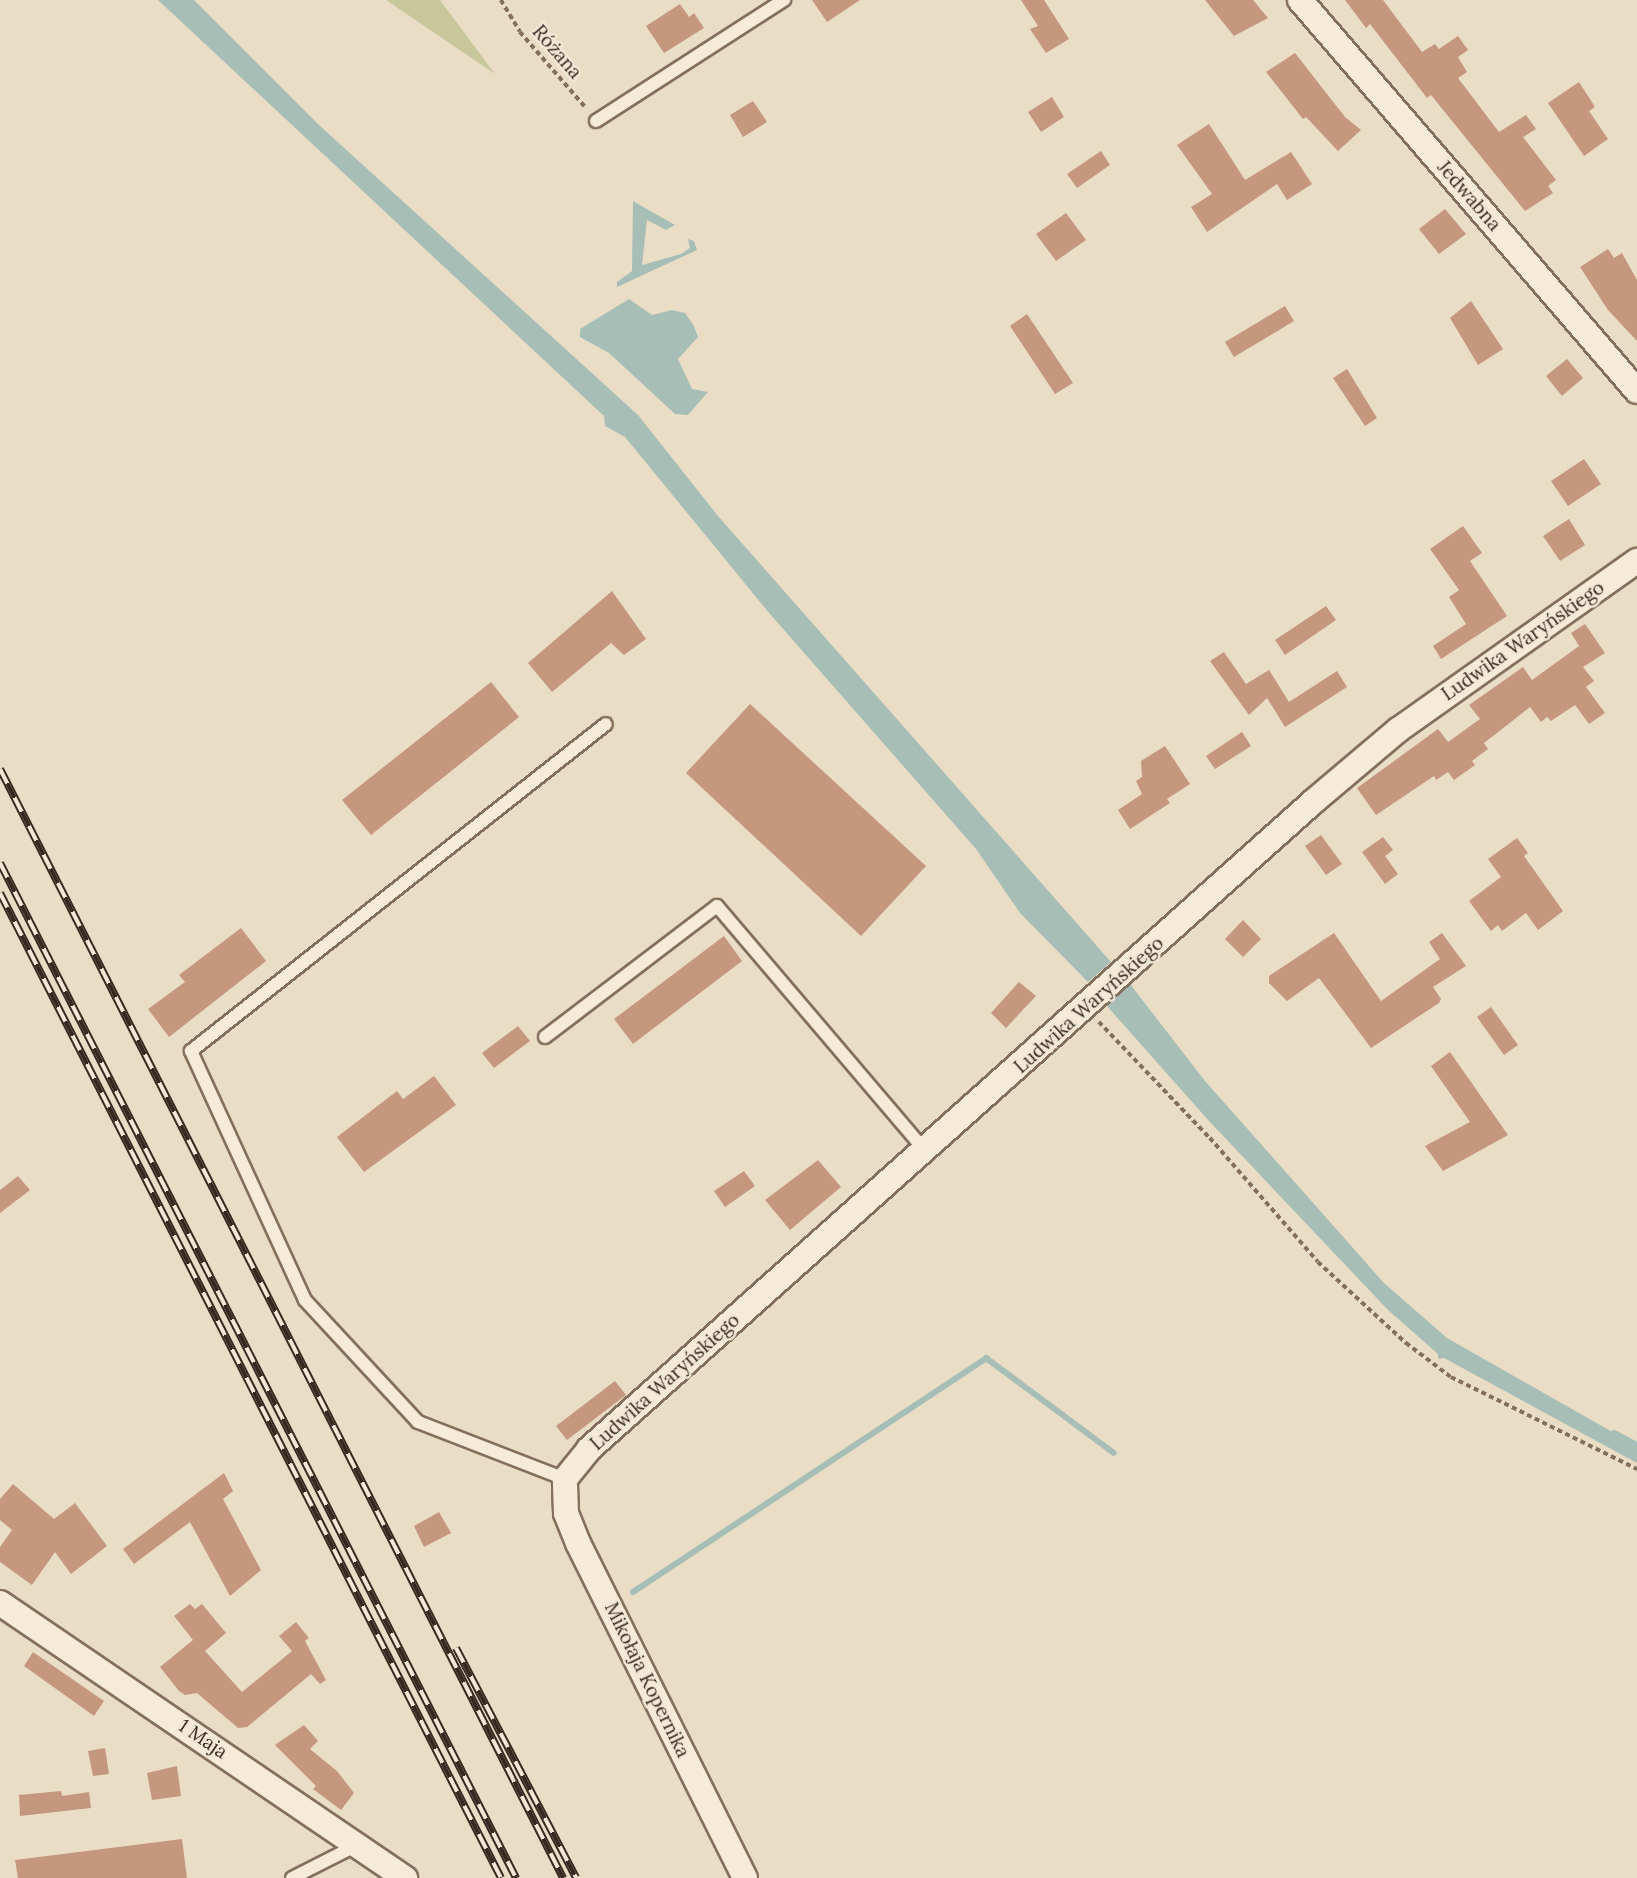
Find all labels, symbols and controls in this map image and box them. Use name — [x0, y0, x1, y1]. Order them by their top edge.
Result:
street label: Różana — [527, 20, 587, 84]
street label: Jedwabna — [1432, 156, 1506, 236]
street label: Ludwika Waryńskiego — [1437, 576, 1609, 706]
street label: Ludwika Waryńskiego — [1010, 932, 1168, 1078]
street label: Ludwika Waryńskiego — [586, 1309, 744, 1455]
street label: Mikołaja Kopernika — [600, 1599, 694, 1761]
street label: 1 Maja — [174, 1714, 232, 1764]

